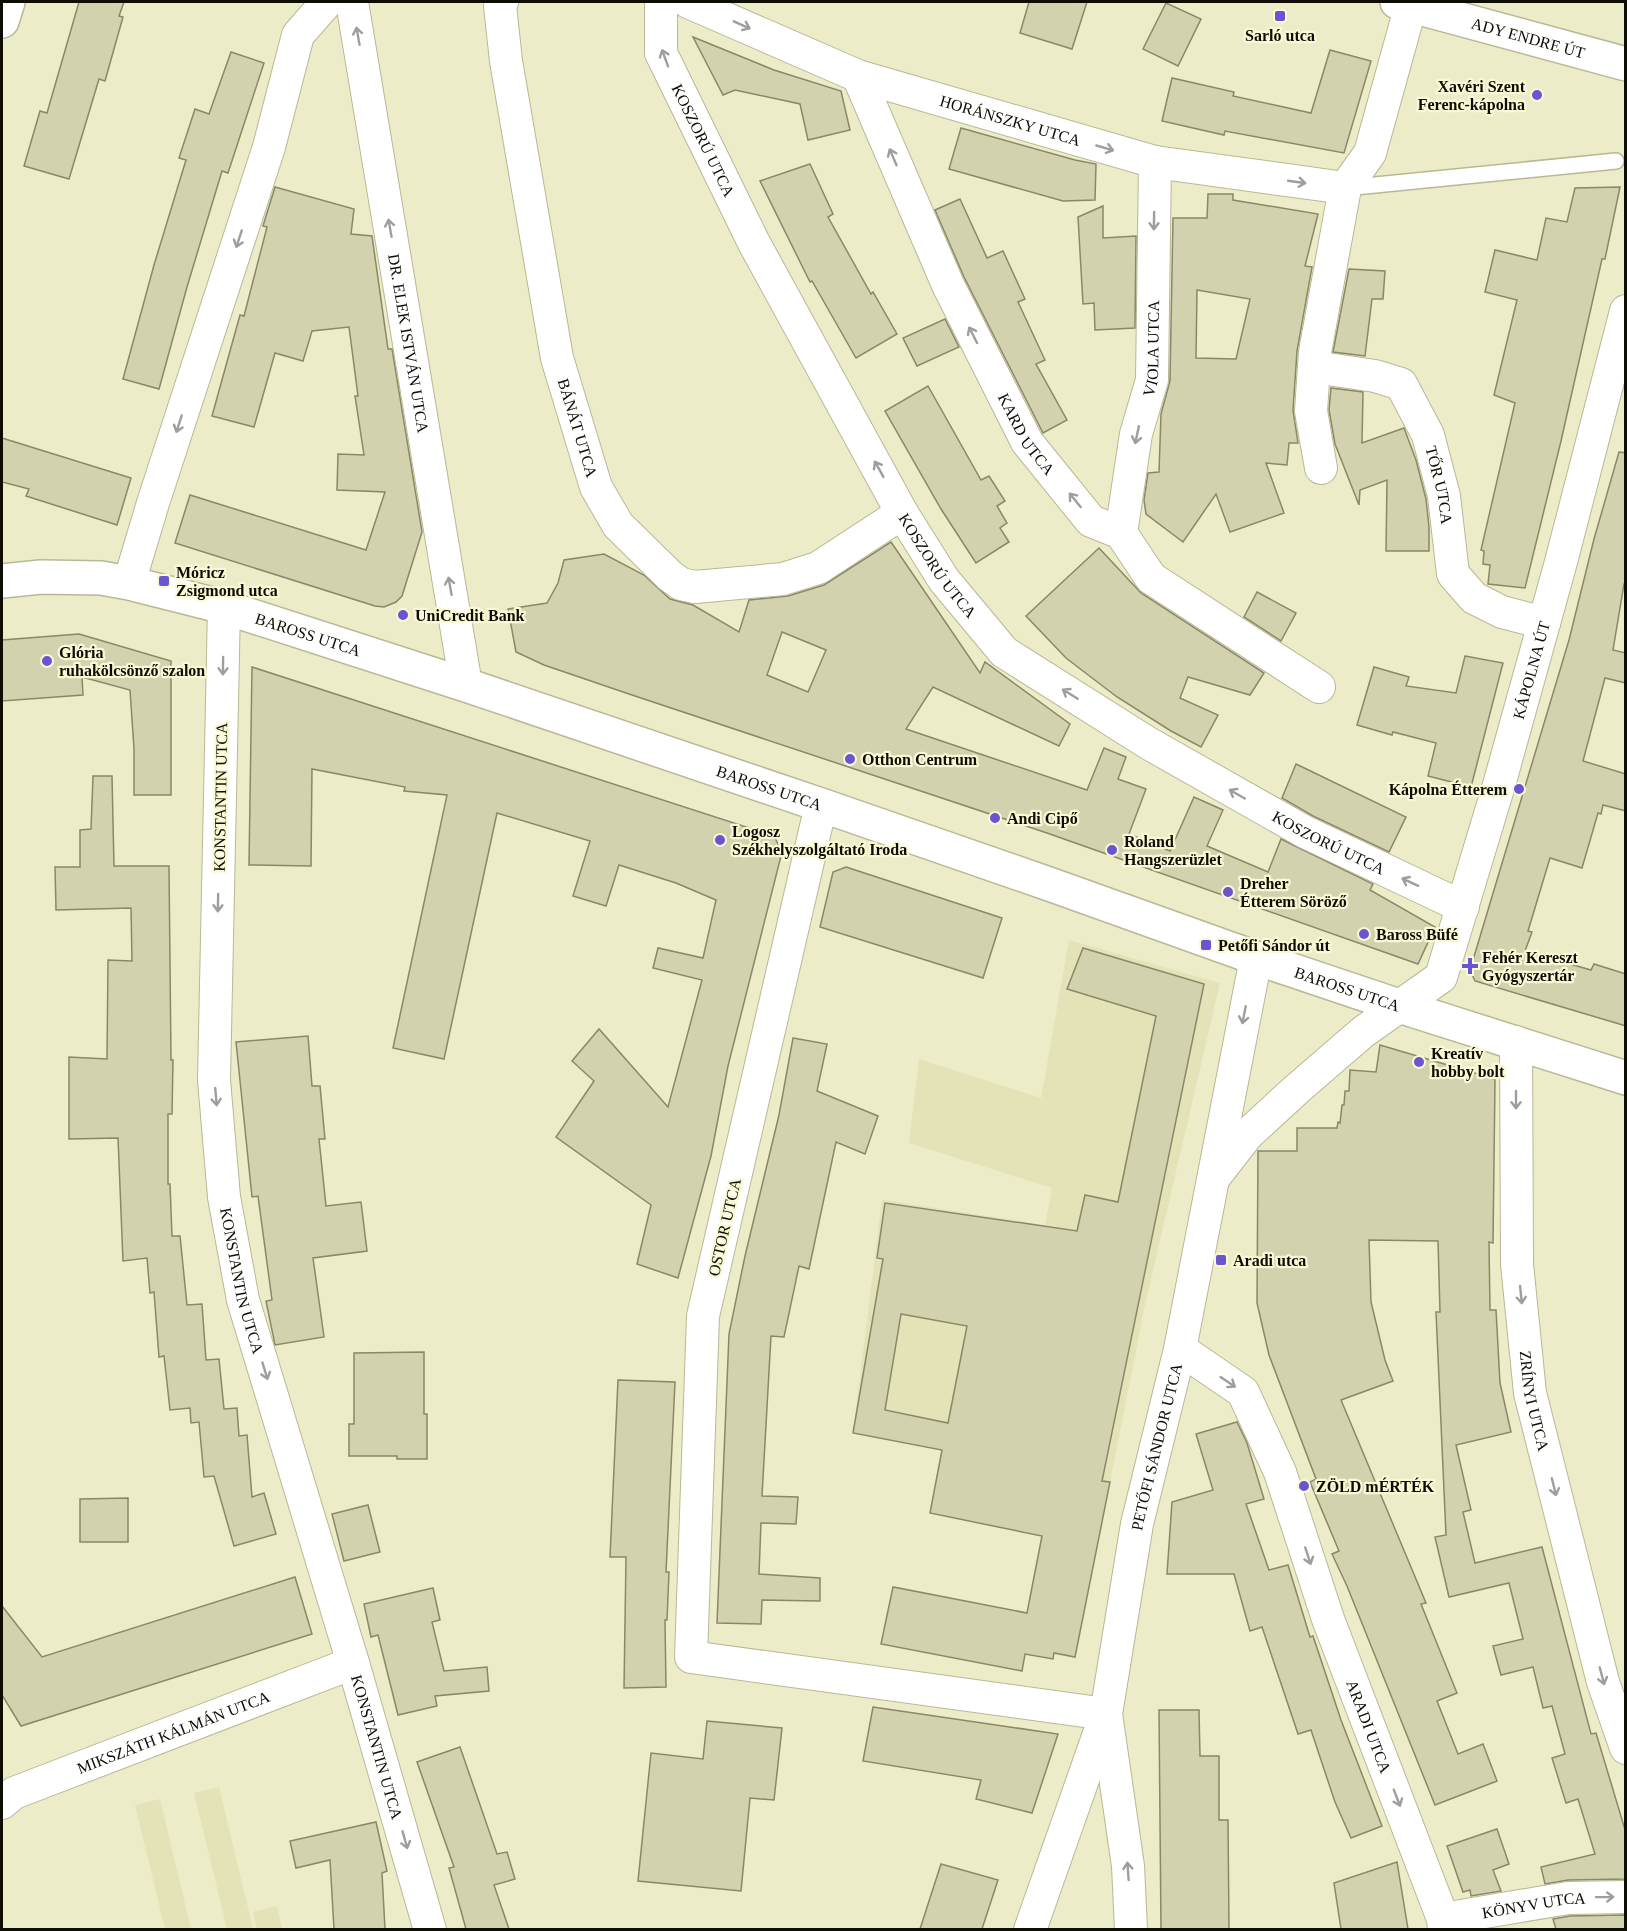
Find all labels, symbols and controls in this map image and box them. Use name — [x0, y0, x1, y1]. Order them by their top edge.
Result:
marker: Sarló utca — [1273, 9, 1287, 23]
street label: ADY ENDRE ÚT — [1470, 15, 1587, 62]
one-way arrow — [732, 20, 751, 31]
one-way arrow — [352, 26, 363, 46]
place label: Sarló utca — [1245, 27, 1315, 44]
one-way arrow — [659, 49, 670, 68]
place label: Xavéri Szent Ferenc-kápolna — [1418, 78, 1526, 114]
street label: KOSZORÚ UTCA — [668, 81, 738, 200]
marker: Xavéri Szent Ferenc-kápolna — [1530, 88, 1544, 102]
street label: HORÁNSZKY UTCA — [938, 92, 1083, 149]
one-way arrow — [1095, 143, 1114, 154]
one-way arrow — [887, 149, 898, 167]
one-way arrow — [1286, 176, 1306, 187]
one-way arrow — [1149, 210, 1160, 230]
one-way arrow — [384, 219, 395, 238]
one-way arrow — [233, 229, 244, 248]
street label: DR. ELEK ISTVÁN UTCA — [385, 252, 432, 435]
street label: VIOLA UTCA — [1140, 300, 1162, 399]
one-way arrow — [967, 326, 979, 344]
street label: BÁNÁT UTCA — [555, 376, 601, 480]
street label: KARD UTCA — [995, 390, 1058, 478]
one-way arrow — [172, 414, 183, 433]
one-way arrow — [1130, 425, 1142, 444]
street label: TŐR UTCA — [1422, 444, 1455, 525]
one-way arrow — [873, 461, 884, 479]
one-way arrow — [1068, 493, 1081, 509]
street label: KOSZORÚ UTCA — [895, 510, 980, 621]
place label: Móricz Zsigmond utca — [176, 564, 278, 600]
marker: Móricz Zsigmond utca — [157, 574, 171, 588]
one-way arrow — [445, 577, 456, 596]
place label: UniCredit Bank — [415, 607, 525, 624]
marker: UniCredit Bank — [396, 608, 410, 622]
street label: BAROSS UTCA — [253, 610, 363, 660]
street label: KÁPOLNA ÚT — [1510, 619, 1553, 721]
place label: Glória ruhakölcsönző szalon — [59, 644, 205, 679]
marker: Glória ruhakölcsönző szalon — [40, 654, 54, 668]
one-way arrow — [217, 655, 229, 675]
one-way arrow — [1061, 687, 1078, 700]
street label: KONSTANTIN UTCA — [211, 722, 230, 872]
place label: Otthon Centrum — [862, 751, 978, 768]
marker: Otthon Centrum — [843, 752, 857, 766]
street label: BAROSS UTCA — [714, 762, 824, 814]
place label: Kápolna Étterem — [1389, 780, 1508, 799]
marker: Kápolna Étterem — [1512, 782, 1526, 796]
one-way arrow — [1229, 787, 1246, 799]
street label: KOSZORÚ UTCA — [1270, 807, 1388, 878]
place label: Andi Cipő — [1007, 810, 1078, 828]
marker: Andi Cipő — [988, 811, 1002, 825]
place label: Logosz Székhelyszolgáltató Iroda — [732, 823, 907, 859]
marker: Logosz Székhelyszolgáltató Iroda — [713, 833, 727, 847]
place label: Roland Hangszerüzlet — [1124, 833, 1222, 869]
marker: Roland Hangszerüzlet — [1105, 843, 1119, 857]
place label: Dreher Étterem Söröző — [1240, 875, 1347, 910]
one-way arrow — [1402, 876, 1420, 888]
marker: Dreher Étterem Söröző — [1221, 885, 1235, 899]
one-way arrow — [212, 892, 224, 912]
place label: Baross Büfé — [1376, 926, 1458, 943]
marker: Baross Büfé — [1357, 927, 1371, 941]
place label: Petőfi Sándor út — [1218, 937, 1330, 954]
marker: Petőfi Sándor út — [1199, 938, 1213, 952]
place label: Fehér Kereszt Gyógyszertár — [1482, 949, 1578, 985]
marker: Fehér Kereszt Gyógyszertár — [1463, 959, 1477, 973]
street label: BAROSS UTCA — [1292, 964, 1402, 1015]
one-way arrow — [1238, 1005, 1249, 1025]
place label: Kreatív hobby bolt — [1431, 1045, 1505, 1081]
marker: Kreatív hobby bolt — [1412, 1055, 1426, 1069]
one-way arrow — [211, 1087, 222, 1107]
one-way arrow — [1510, 1090, 1522, 1110]
street label: OSTOR UTCA — [705, 1176, 744, 1278]
street label: KONSTANTIN UTCA — [217, 1206, 267, 1356]
place label: Aradi utca — [1233, 1252, 1306, 1269]
marker: Aradi utca — [1214, 1253, 1228, 1267]
one-way arrow — [1515, 1285, 1526, 1305]
street label: ZRÍNYI UTCA — [1517, 1350, 1552, 1453]
one-way arrow — [260, 1361, 271, 1380]
street label: PETŐFI SÁNDOR UTCA — [1128, 1361, 1185, 1532]
one-way arrow — [1219, 1376, 1236, 1388]
place label: ZÖLD mÉRTÉK — [1316, 1477, 1435, 1495]
one-way arrow — [1548, 1477, 1560, 1496]
marker: ZÖLD mÉRTÉK — [1297, 1479, 1311, 1493]
one-way arrow — [1303, 1546, 1314, 1565]
one-way arrow — [1596, 1666, 1608, 1685]
street label: KONSTANTIN UTCA — [348, 1673, 406, 1822]
street label: ARADI UTCA — [1343, 1678, 1394, 1776]
street label: MIKSZÁTH KÁLMÁN UTCA — [75, 1688, 272, 1777]
one-way arrow — [1392, 1789, 1403, 1807]
one-way arrow — [400, 1830, 411, 1849]
one-way arrow — [1122, 1862, 1133, 1882]
street label: KÖNYV UTCA — [1481, 1890, 1586, 1921]
one-way arrow — [1594, 1891, 1614, 1903]

